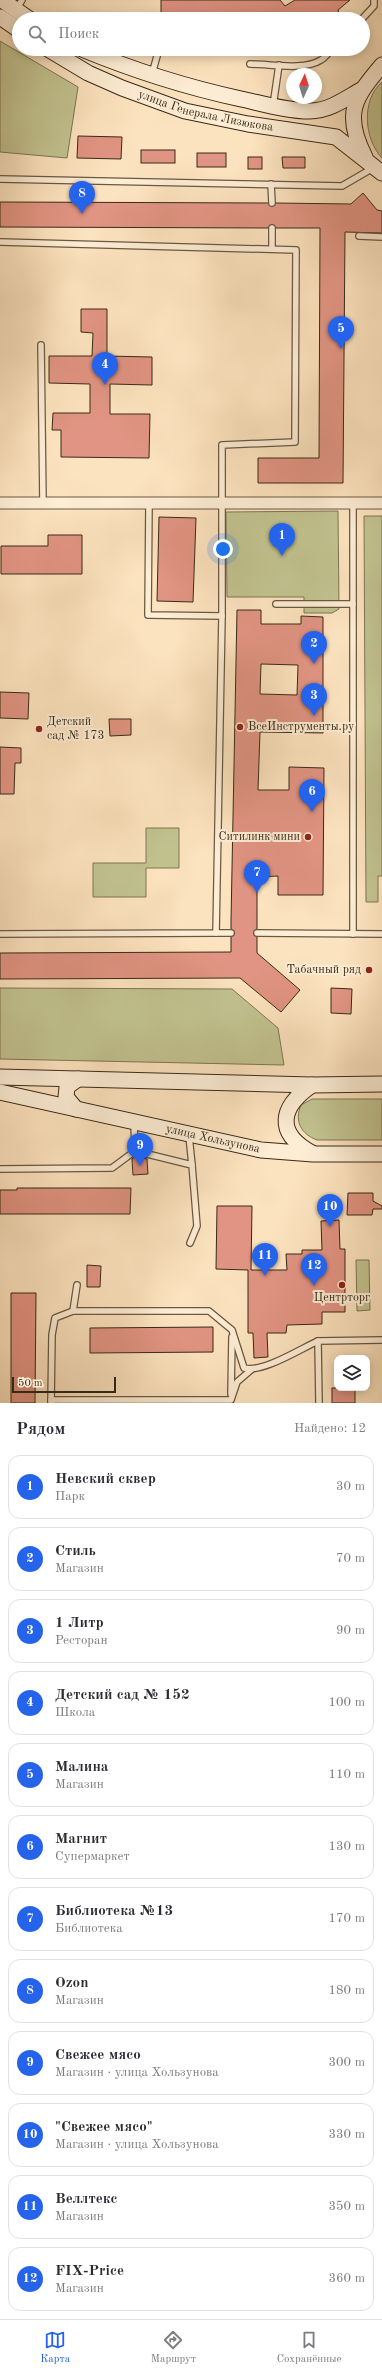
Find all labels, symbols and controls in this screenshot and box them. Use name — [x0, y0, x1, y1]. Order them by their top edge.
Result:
search box — [12, 12, 370, 56]
icon: search — [26, 23, 48, 45]
text: Поиск — [58, 27, 99, 42]
north arrow — [286, 68, 322, 104]
street label: улица Генерала Лизюкова — [137, 88, 274, 134]
pin: 8 — [69, 181, 95, 214]
pin: 5 — [328, 316, 354, 349]
pin: 4 — [92, 352, 118, 385]
pin: 1 — [269, 523, 295, 556]
your location — [213, 539, 233, 559]
pin: 2 — [301, 631, 327, 664]
pin: 3 — [301, 683, 327, 716]
place label: Детский сад № 173 — [47, 716, 104, 742]
place label: ВсеИнструменты.ру — [248, 721, 355, 733]
marker: ВсеИнструменты.ру — [235, 722, 245, 732]
marker: Детский сад № 173 — [34, 724, 44, 734]
pin: 6 — [299, 779, 325, 812]
place label: Ситилинк мини — [219, 831, 300, 843]
marker: Ситилинк мини — [303, 832, 313, 842]
pin: 7 — [244, 860, 270, 893]
place label: Табачный ряд — [287, 964, 361, 976]
marker: Табачный ряд — [364, 965, 374, 975]
street label: улица Хользунова — [165, 1123, 261, 1156]
pin: 9 — [127, 1133, 153, 1166]
pin: 10 — [317, 1194, 343, 1227]
pin: 11 — [252, 1243, 278, 1276]
pin: 12 — [301, 1253, 327, 1286]
marker: Центрторг — [337, 1280, 347, 1290]
place label: Центрторг — [314, 1292, 370, 1304]
map controls — [334, 1355, 370, 1391]
button: layers — [334, 1355, 370, 1391]
scale bar — [12, 1375, 116, 1394]
text: 50 m — [18, 1378, 43, 1389]
text: Рядом — [16, 1421, 65, 1438]
text: Найдено: 12 — [294, 1422, 366, 1435]
text: Невский сквер — [55, 1472, 156, 1487]
text: 1 — [26, 1480, 34, 1493]
text: 30 m — [336, 1480, 365, 1493]
text: Парк — [55, 1490, 85, 1503]
text: Стиль — [55, 1544, 96, 1559]
text: 2 — [26, 1552, 34, 1565]
text: 70 m — [336, 1552, 365, 1565]
text: Магазин — [55, 1562, 104, 1575]
text: 1 Литр — [55, 1616, 104, 1631]
text: 3 — [26, 1624, 34, 1637]
text: 90 m — [336, 1624, 365, 1637]
text: Ресторан — [55, 1634, 108, 1647]
text: Детский сад № 152 — [55, 1688, 190, 1703]
text: 4 — [26, 1696, 34, 1709]
text: 100 m — [328, 1696, 365, 1709]
text: Школа — [55, 1706, 95, 1719]
text: Малина — [55, 1760, 109, 1775]
text: 5 — [26, 1768, 34, 1781]
text: 110 m — [328, 1768, 365, 1781]
text: Магазин — [55, 1778, 104, 1791]
text: Магнит — [55, 1832, 107, 1847]
text: 6 — [26, 1840, 34, 1853]
text: 130 m — [328, 1840, 365, 1853]
text: Супермаркет — [55, 1850, 130, 1863]
text: Библиотека №13 — [55, 1904, 173, 1919]
text: 7 — [26, 1912, 34, 1925]
text: 170 m — [328, 1912, 365, 1925]
text: Библиотека — [55, 1922, 123, 1935]
text: Ozon — [55, 1976, 88, 1991]
text: 8 — [26, 1984, 34, 1997]
text: 180 m — [328, 1984, 365, 1997]
text: Магазин — [55, 1994, 104, 2007]
text: Свежее мясо — [55, 2048, 141, 2063]
text: 9 — [26, 2056, 34, 2069]
text: 300 m — [328, 2056, 365, 2069]
text: Магазин · улица Хользунова — [55, 2066, 219, 2079]
text: "Свежее мясо" — [55, 2120, 153, 2135]
text: 10 — [22, 2128, 38, 2141]
text: 330 m — [328, 2128, 365, 2141]
text: Магазин · улица Хользунова — [55, 2138, 219, 2151]
text: Веллтекс — [55, 2192, 118, 2207]
text: 11 — [22, 2200, 38, 2213]
text: 350 m — [328, 2200, 365, 2213]
text: Магазин — [55, 2210, 104, 2223]
text: FIX-Price — [55, 2264, 124, 2279]
text: 12 — [22, 2272, 38, 2285]
text: 360 m — [328, 2272, 365, 2285]
text: Магазин — [55, 2282, 104, 2295]
tab: Карта — [40, 2329, 70, 2367]
tab: Маршрут — [151, 2329, 196, 2367]
tab: Сохранённые — [277, 2329, 342, 2367]

